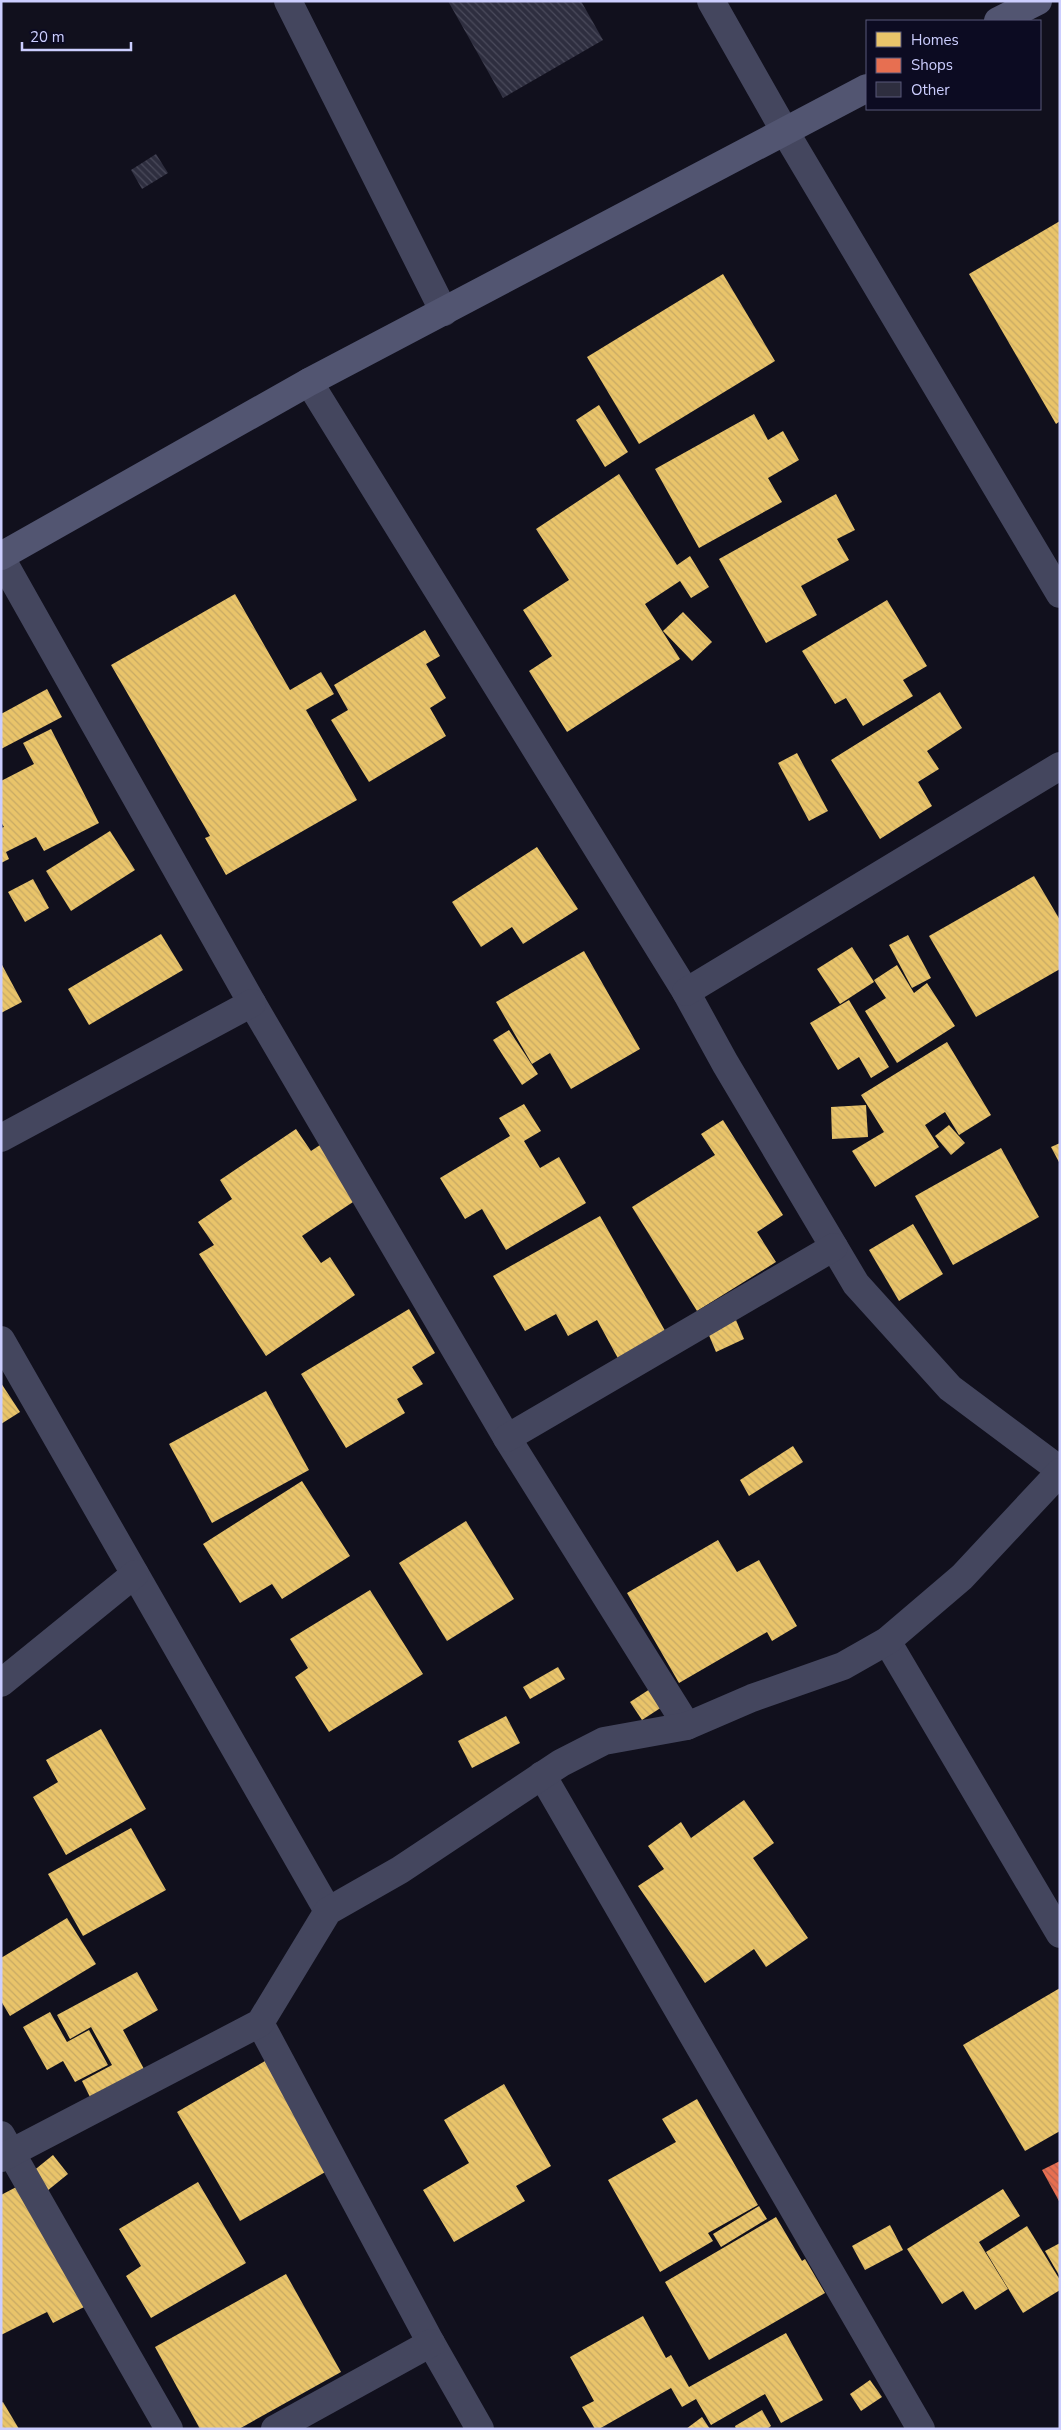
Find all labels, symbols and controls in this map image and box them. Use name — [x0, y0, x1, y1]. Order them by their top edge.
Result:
scale bar — [22, 20, 131, 52]
legend — [866, 20, 1041, 110]
text: 20 m — [30, 27, 65, 47]
text: Homes — [911, 30, 959, 50]
text: Shops — [911, 55, 953, 75]
text: Other — [911, 80, 950, 100]

